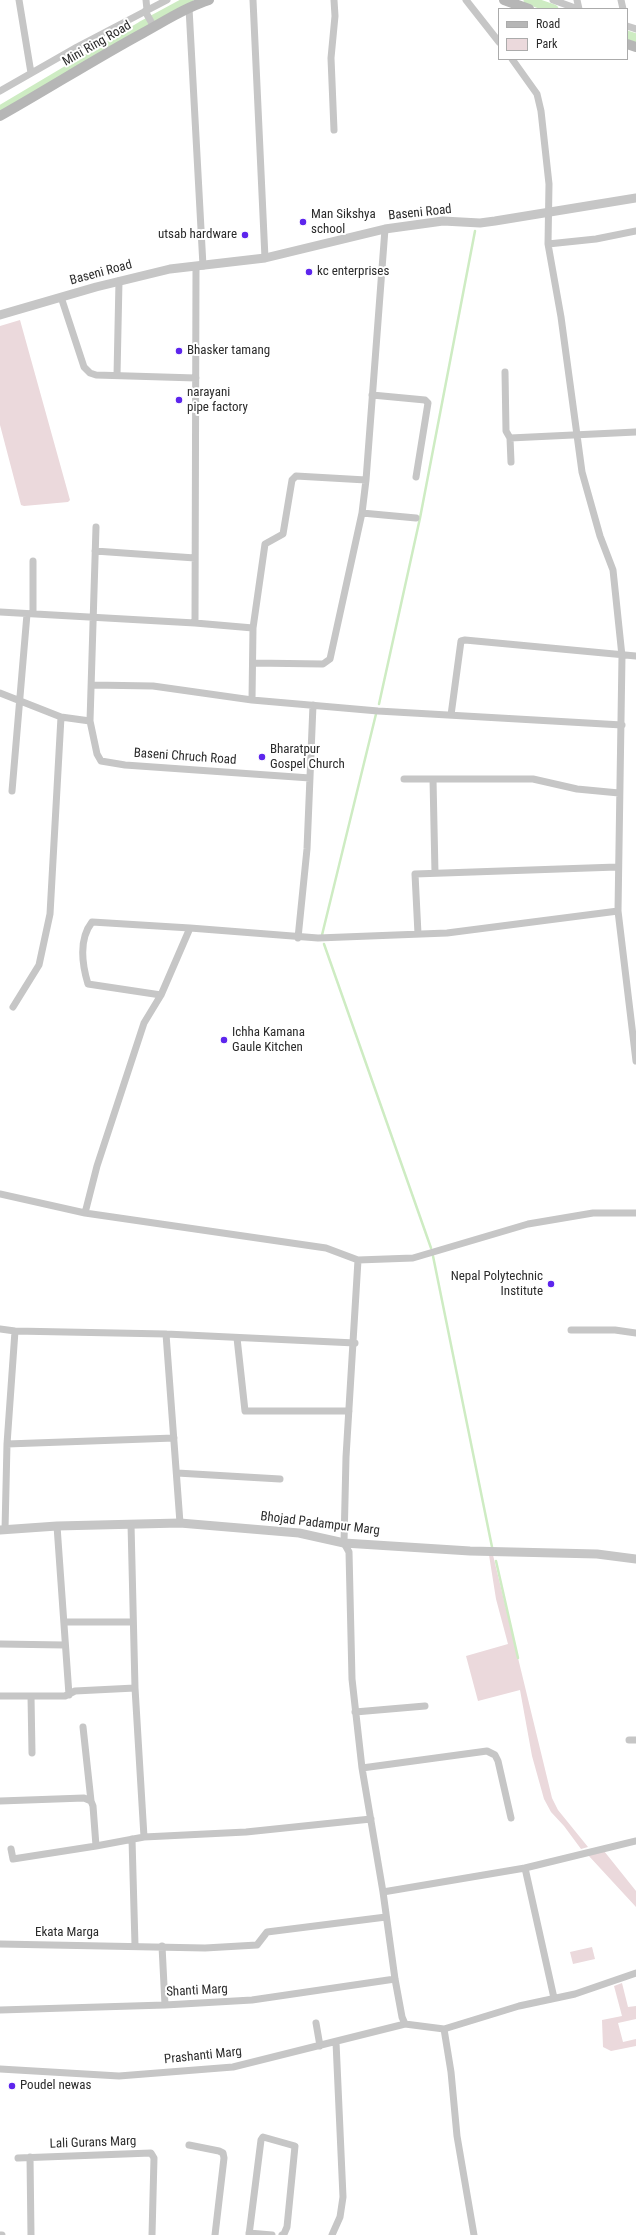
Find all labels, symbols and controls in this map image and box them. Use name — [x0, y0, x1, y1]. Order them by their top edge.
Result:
legend — [498, 8, 628, 60]
text: Road — [536, 17, 560, 31]
street label: Mini Ring Road — [60, 18, 134, 70]
text: Park — [536, 37, 557, 51]
street label: Baseni Road — [388, 202, 452, 224]
place label: Man Sikshya school — [311, 207, 376, 238]
marker: Man Sikshya school — [298, 217, 308, 227]
place label: utsab hardware — [158, 227, 237, 243]
marker: utsab hardware — [240, 230, 250, 240]
street label: Baseni Road — [68, 257, 134, 289]
place label: kc enterprises — [317, 264, 389, 280]
marker: kc enterprises — [304, 267, 314, 277]
place label: Bhasker tamang — [187, 343, 270, 359]
marker: Bhasker tamang — [174, 346, 184, 356]
place label: narayani pipe factory — [187, 385, 248, 416]
marker: narayani pipe factory — [174, 395, 184, 405]
place label: Bharatpur Gospel Church — [270, 742, 345, 773]
street label: Baseni Chruch Road — [133, 746, 237, 768]
marker: Bharatpur Gospel Church — [257, 752, 267, 762]
place label: Ichha Kamana Gaule Kitchen — [232, 1025, 305, 1056]
marker: Ichha Kamana Gaule Kitchen — [219, 1035, 229, 1045]
place label: Nepal Polytechnic Institute — [451, 1269, 543, 1300]
marker: Nepal Polytechnic Institute — [546, 1279, 556, 1289]
street label: Bhojad Padampur Marg — [259, 1509, 381, 1539]
street label: Ekata Marga — [35, 1925, 99, 1941]
street label: Shanti Marg — [166, 1982, 228, 2000]
street label: Prashanti Marg — [163, 2044, 243, 2068]
place label: Poudel newas — [20, 2078, 91, 2094]
marker: Poudel newas — [7, 2081, 17, 2091]
street label: Lali Gurans Marg — [49, 2134, 137, 2152]

